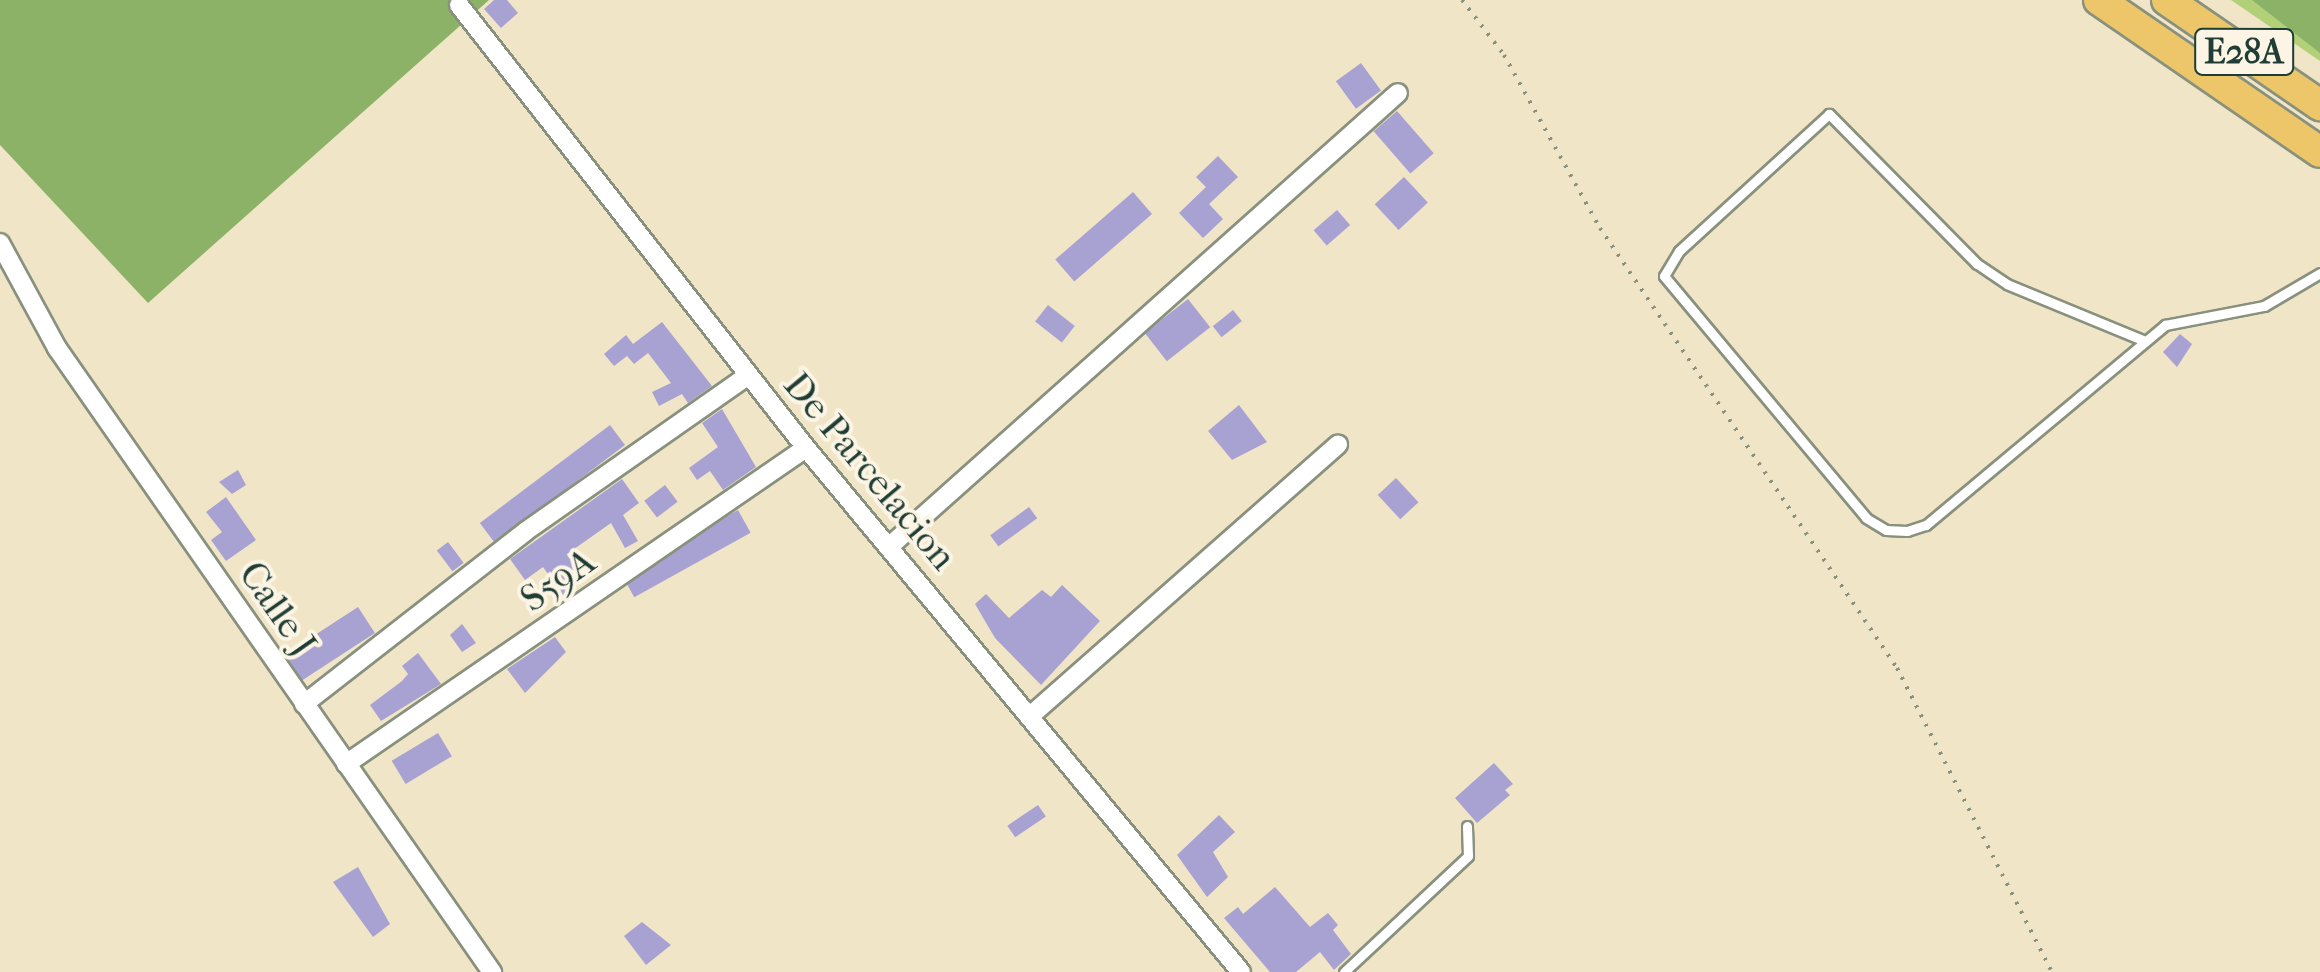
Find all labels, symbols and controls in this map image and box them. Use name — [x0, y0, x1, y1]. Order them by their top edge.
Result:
road number: E28A — [2194, 22, 2294, 82]
street label: De Parcelacion — [774, 363, 966, 579]
street label: S59A — [512, 538, 604, 622]
street label: Calle J — [229, 553, 327, 665]

